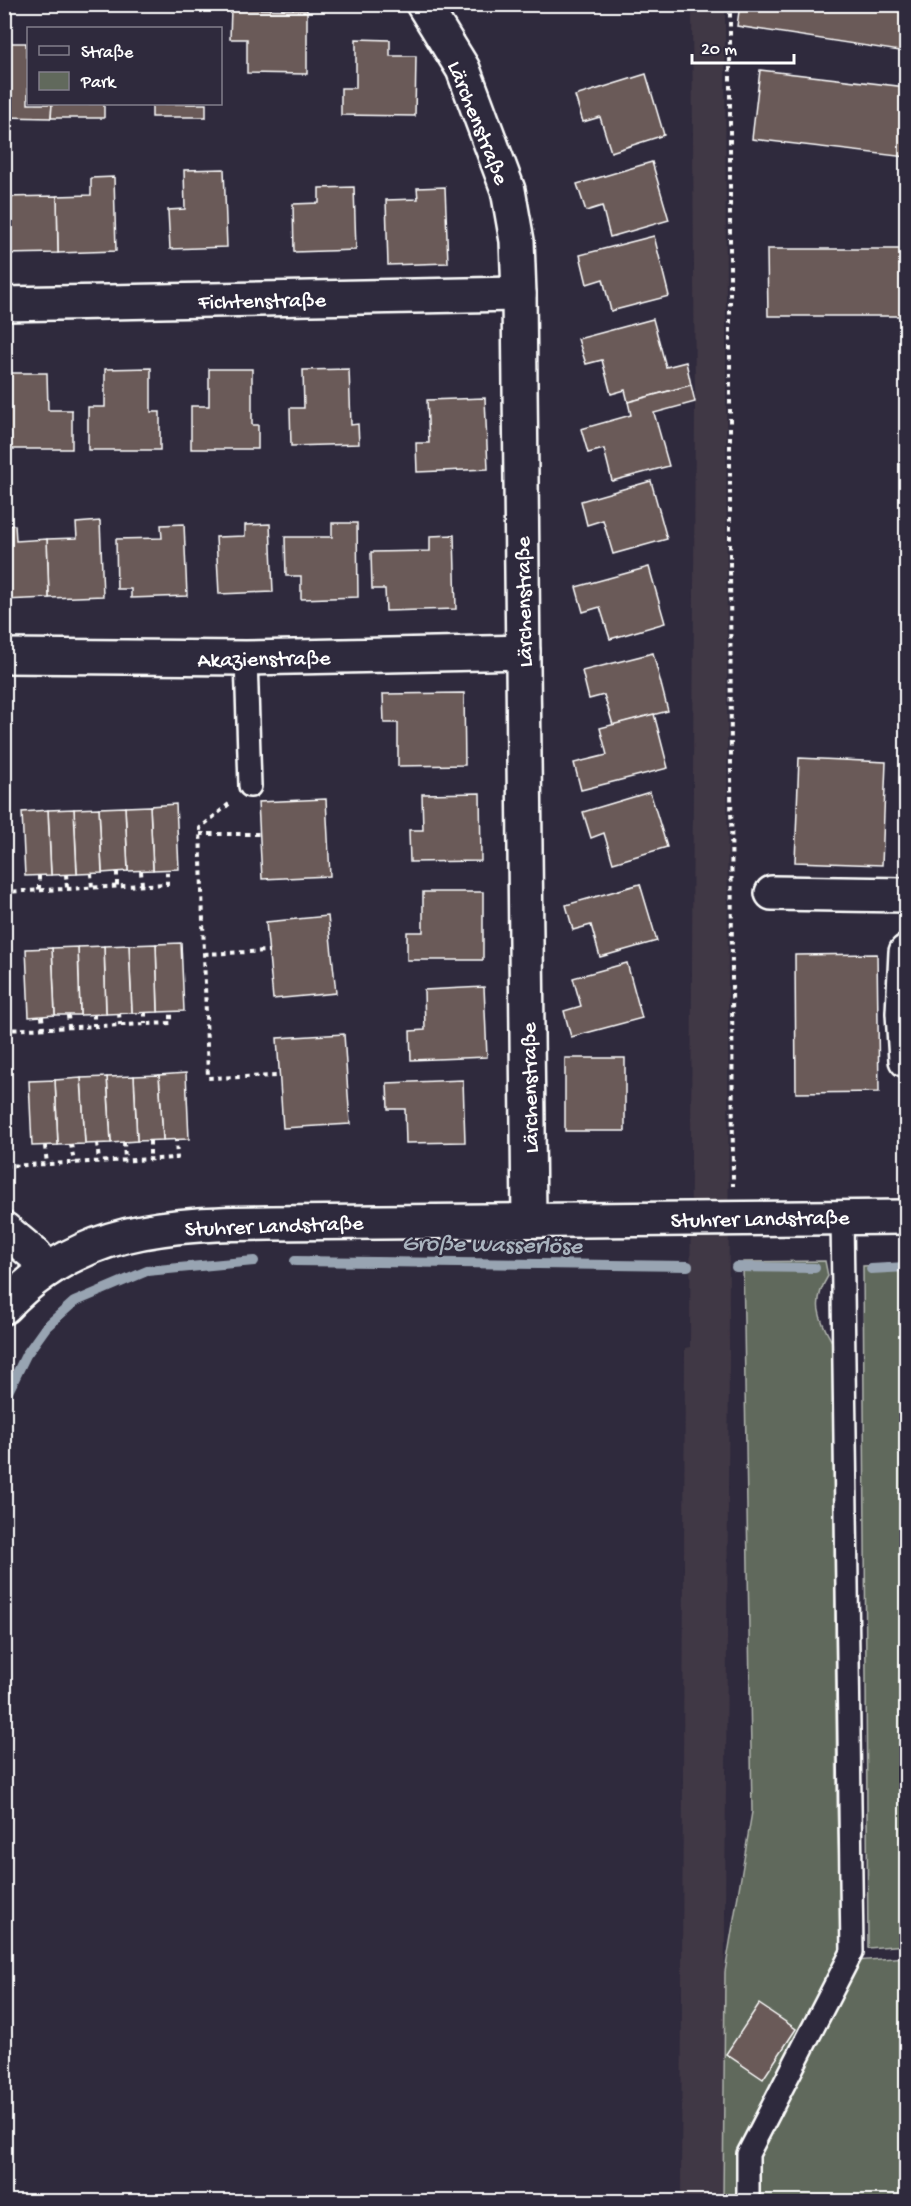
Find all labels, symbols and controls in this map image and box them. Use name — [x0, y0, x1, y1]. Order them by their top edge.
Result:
legend — [27, 27, 222, 105]
scale bar — [692, 27, 794, 65]
text: 20 m — [701, 40, 737, 61]
text: Straße — [81, 43, 134, 64]
street label: Lärchenstraße — [440, 58, 513, 190]
text: Park — [80, 73, 117, 94]
street label: Fichtenstraße — [197, 289, 327, 317]
street label: Lärchenstraße — [512, 536, 540, 668]
street label: Akazienstraße — [197, 647, 331, 675]
street label: Lärchenstraße — [518, 1022, 546, 1154]
street label: Stuhrer Landstraße — [670, 1206, 850, 1236]
street label: Stuhrer Landstraße — [184, 1212, 365, 1244]
water label: Große Wasserlöse — [402, 1230, 584, 1263]

